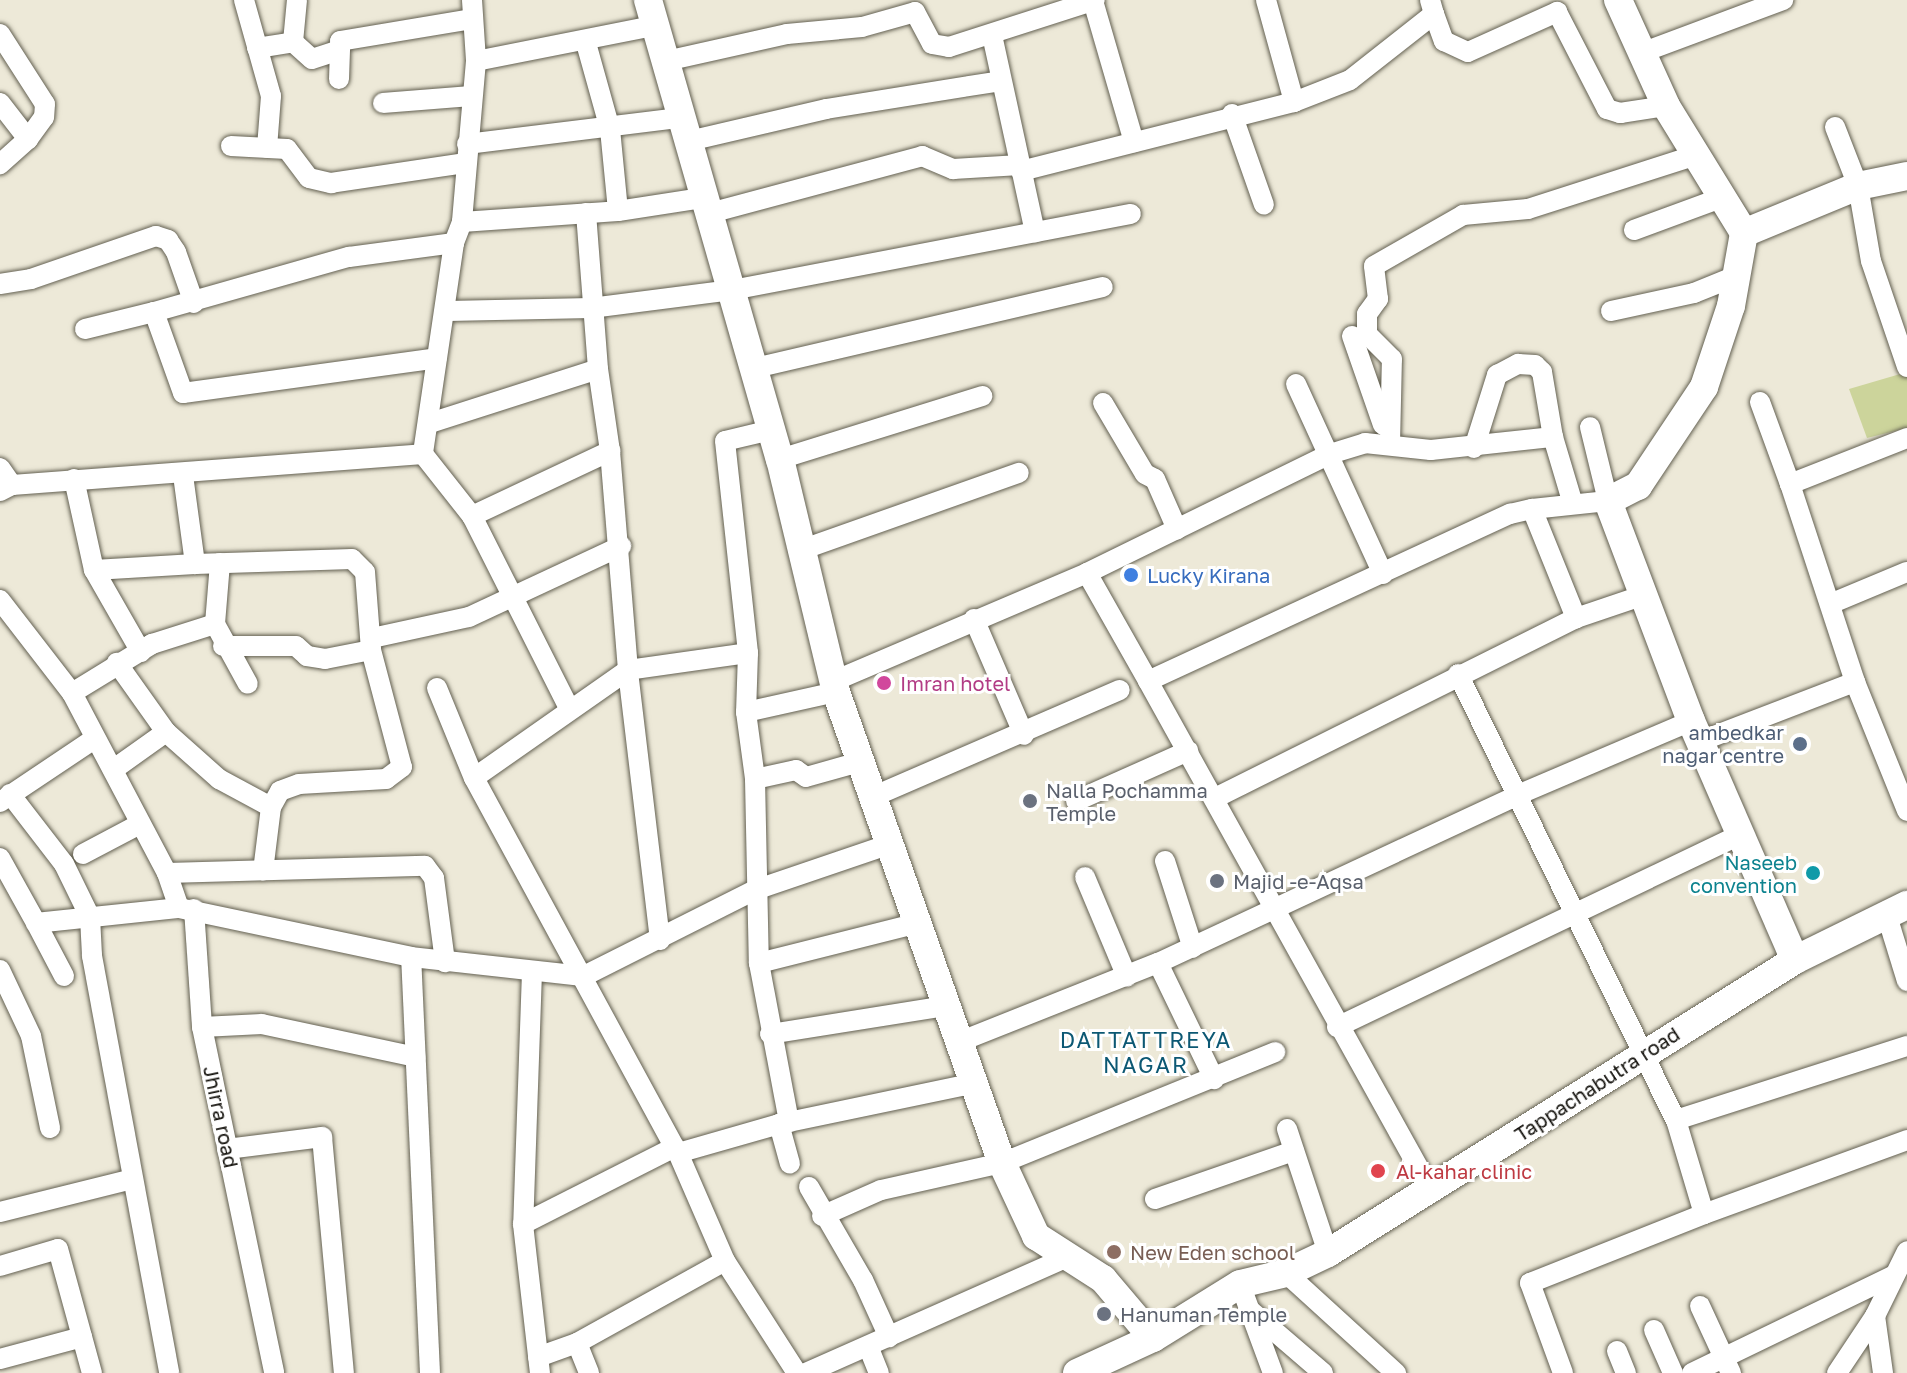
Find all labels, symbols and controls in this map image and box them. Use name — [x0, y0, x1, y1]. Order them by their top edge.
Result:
place label: Lucky Kirana — [1147, 563, 1270, 587]
marker: Lucky Kirana — [1122, 566, 1140, 584]
place label: Imran hotel — [900, 671, 1010, 695]
marker: Imran hotel — [875, 674, 893, 692]
place label: ambedkar nagar centre — [1662, 720, 1784, 767]
marker: ambedkar nagar centre — [1791, 735, 1809, 753]
place label: Nalla Pochamma Temple — [1046, 778, 1208, 825]
marker: Nalla Pochamma Temple — [1021, 792, 1039, 810]
place label: Naseeb convention — [1690, 850, 1797, 897]
marker: Naseeb convention — [1804, 864, 1822, 882]
place label: Majid -e-Aqsa — [1233, 869, 1364, 893]
marker: Majid -e-Aqsa — [1208, 872, 1226, 890]
street label: Tappachabutra road — [1510, 1022, 1684, 1146]
district label: DATTATTREYA NAGAR — [1060, 1026, 1232, 1078]
street label: Jhirra road — [198, 1064, 244, 1170]
place label: Al-kahar clinic — [1396, 1159, 1532, 1183]
marker: Al-kahar clinic — [1367, 1160, 1389, 1182]
place label: New Eden school — [1130, 1240, 1295, 1264]
marker: New Eden school — [1105, 1243, 1123, 1261]
place label: Hanuman Temple — [1120, 1302, 1287, 1326]
marker: Hanuman Temple — [1095, 1305, 1113, 1323]

